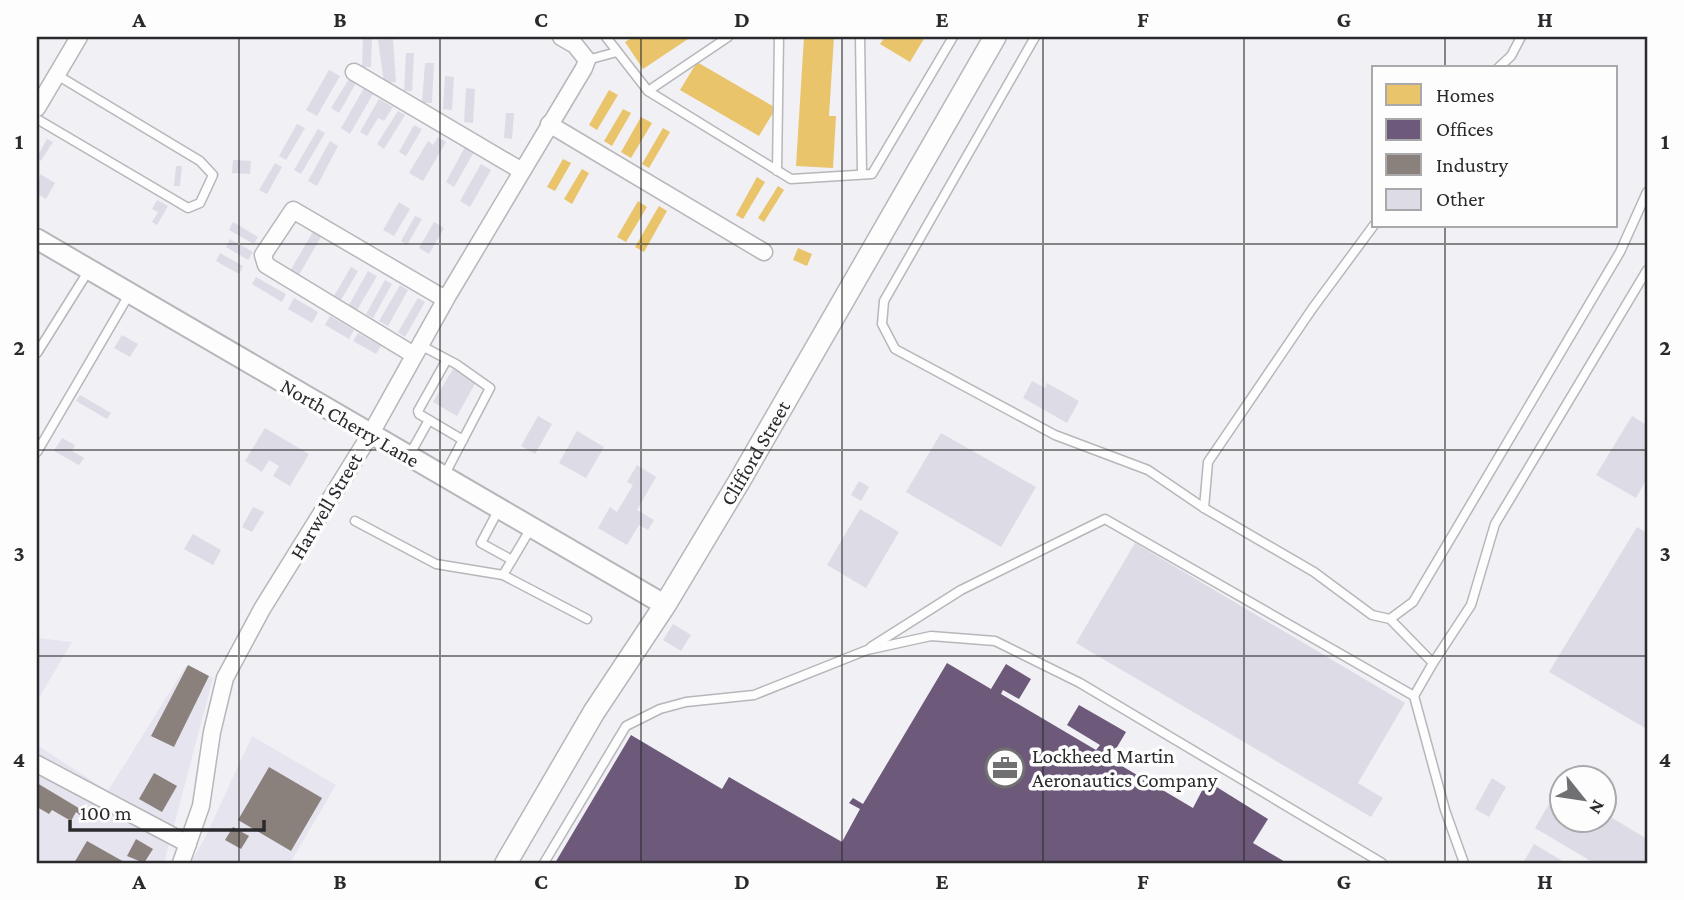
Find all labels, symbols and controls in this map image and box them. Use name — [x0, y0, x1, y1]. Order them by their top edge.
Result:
text: A — [131, 6, 146, 32]
text: B — [333, 6, 347, 32]
text: C — [534, 6, 548, 32]
text: D — [734, 6, 750, 32]
text: E — [935, 6, 949, 32]
text: F — [1137, 6, 1149, 32]
text: G — [1337, 6, 1352, 32]
text: H — [1537, 6, 1553, 32]
legend — [1372, 66, 1618, 228]
text: Homes — [1436, 83, 1495, 107]
text: Offices — [1436, 117, 1494, 141]
text: 1 — [15, 128, 24, 154]
text: 1 — [1661, 128, 1670, 154]
text: Industry — [1436, 153, 1509, 177]
text: Other — [1436, 187, 1486, 211]
text: 2 — [13, 334, 25, 360]
text: 2 — [1659, 334, 1671, 360]
street label: North Cherry Lane — [276, 374, 424, 472]
street label: Clifford Street — [715, 395, 796, 510]
street label: Harwell Street — [285, 448, 368, 563]
text: 3 — [13, 540, 25, 566]
text: 3 — [1659, 540, 1671, 566]
place label: Lockheed Martin Aeronautics Company — [1032, 744, 1218, 792]
text: 4 — [13, 746, 25, 772]
text: 4 — [1659, 746, 1671, 772]
office icon: Lockheed Martin Aeronautics Company — [984, 747, 1026, 789]
north arrow — [1548, 764, 1618, 834]
scale bar — [70, 788, 264, 832]
text: N — [1585, 796, 1610, 818]
text: 100 m — [80, 801, 132, 825]
text: A — [131, 868, 146, 894]
text: B — [333, 868, 347, 894]
text: C — [534, 868, 548, 894]
text: D — [734, 868, 750, 894]
text: E — [935, 868, 949, 894]
text: F — [1137, 868, 1149, 894]
text: G — [1337, 868, 1352, 894]
text: H — [1537, 868, 1553, 894]

